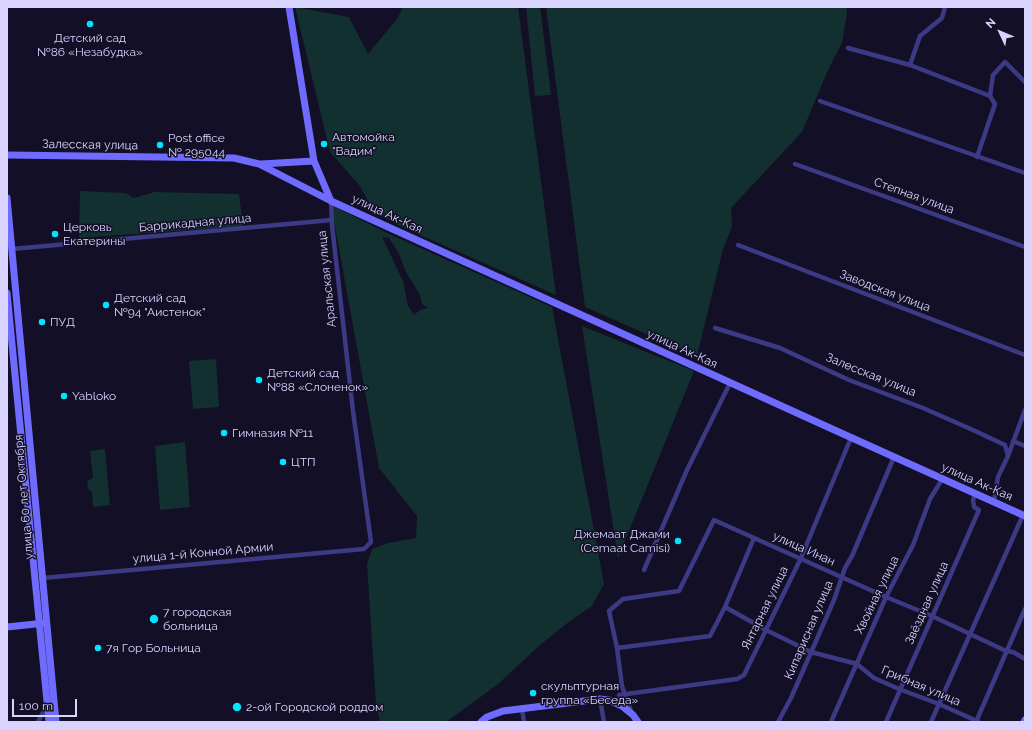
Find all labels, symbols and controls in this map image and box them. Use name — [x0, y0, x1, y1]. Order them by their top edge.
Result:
north arrow — [980, 12, 1020, 52]
text: N — [983, 16, 999, 31]
marker: Детский сад №86 «Незабудка» — [85, 19, 95, 29]
place label: Детский сад №86 «Незабудка» — [37, 31, 143, 59]
place label: Автомойка "Вадим" — [332, 130, 395, 158]
place label: Post office № 295044 — [168, 131, 225, 159]
street label: Залесская улица — [42, 137, 138, 153]
marker: Автомойка "Вадим" — [319, 139, 329, 149]
marker: Post office № 295044 — [155, 140, 165, 150]
street label: Степная улица — [872, 175, 956, 217]
street label: улица Ак-Кая — [349, 191, 425, 237]
street label: Баррикадная улица — [138, 211, 252, 235]
place label: Церковь Екатерины — [63, 220, 125, 248]
marker: Церковь Екатерины — [50, 229, 60, 239]
street label: Аральская улица — [315, 230, 339, 328]
street label: Заводская улица — [838, 267, 932, 315]
place label: Детский сад №94 "Аистенок" — [114, 291, 206, 319]
marker: Детский сад №94 "Аистенок" — [101, 300, 111, 310]
place label: ПУД — [50, 315, 75, 329]
marker: ПУД — [37, 317, 47, 327]
street label: улица Ак-Кая — [644, 326, 720, 372]
street label: Залесская улица — [824, 350, 918, 400]
place label: Детский сад №88 «Слоненок» — [267, 366, 368, 394]
marker: Детский сад №88 «Слоненок» — [254, 375, 264, 385]
place label: Yabloko — [72, 389, 116, 403]
marker: Yabloko — [59, 391, 69, 401]
place label: Гимназия №11 — [232, 426, 313, 440]
marker: Гимназия №11 — [219, 428, 229, 438]
street label: улица 60 лет Октября — [11, 434, 37, 560]
place label: ЦТП — [291, 455, 316, 469]
marker: ЦТП — [278, 457, 288, 467]
street label: улица Ак-Кая — [939, 460, 1015, 504]
place label: Джемаат Джами (Cemaat Camisi) — [574, 527, 670, 555]
street label: улица Инан — [771, 529, 837, 569]
marker: Джемаат Джами (Cemaat Camisi) — [673, 536, 683, 546]
street label: улица 1-й Конной Армии — [132, 540, 274, 566]
street label: Хвойная улица — [852, 554, 902, 636]
street label: Звёздная улица — [902, 559, 952, 647]
street label: Янтарная улица — [739, 564, 791, 652]
street label: Кипарисная улица — [782, 578, 836, 682]
place label: 7 городская больница — [163, 605, 232, 633]
marker: 7 городская больница — [148, 613, 160, 625]
place label: 7я Гор Больница — [106, 641, 201, 655]
marker: 7я Гор Больница — [93, 643, 103, 653]
street label: Грибная улица — [879, 663, 963, 709]
place label: скульптурная группа «Беседа» — [541, 679, 638, 707]
marker: скульптурная группа «Беседа» — [528, 688, 538, 698]
scale bar — [14, 691, 79, 717]
text: 100 m — [19, 699, 53, 713]
place label: 2-ой Городской роддом — [246, 700, 383, 714]
marker: 2-ой Городской роддом — [231, 701, 243, 713]

